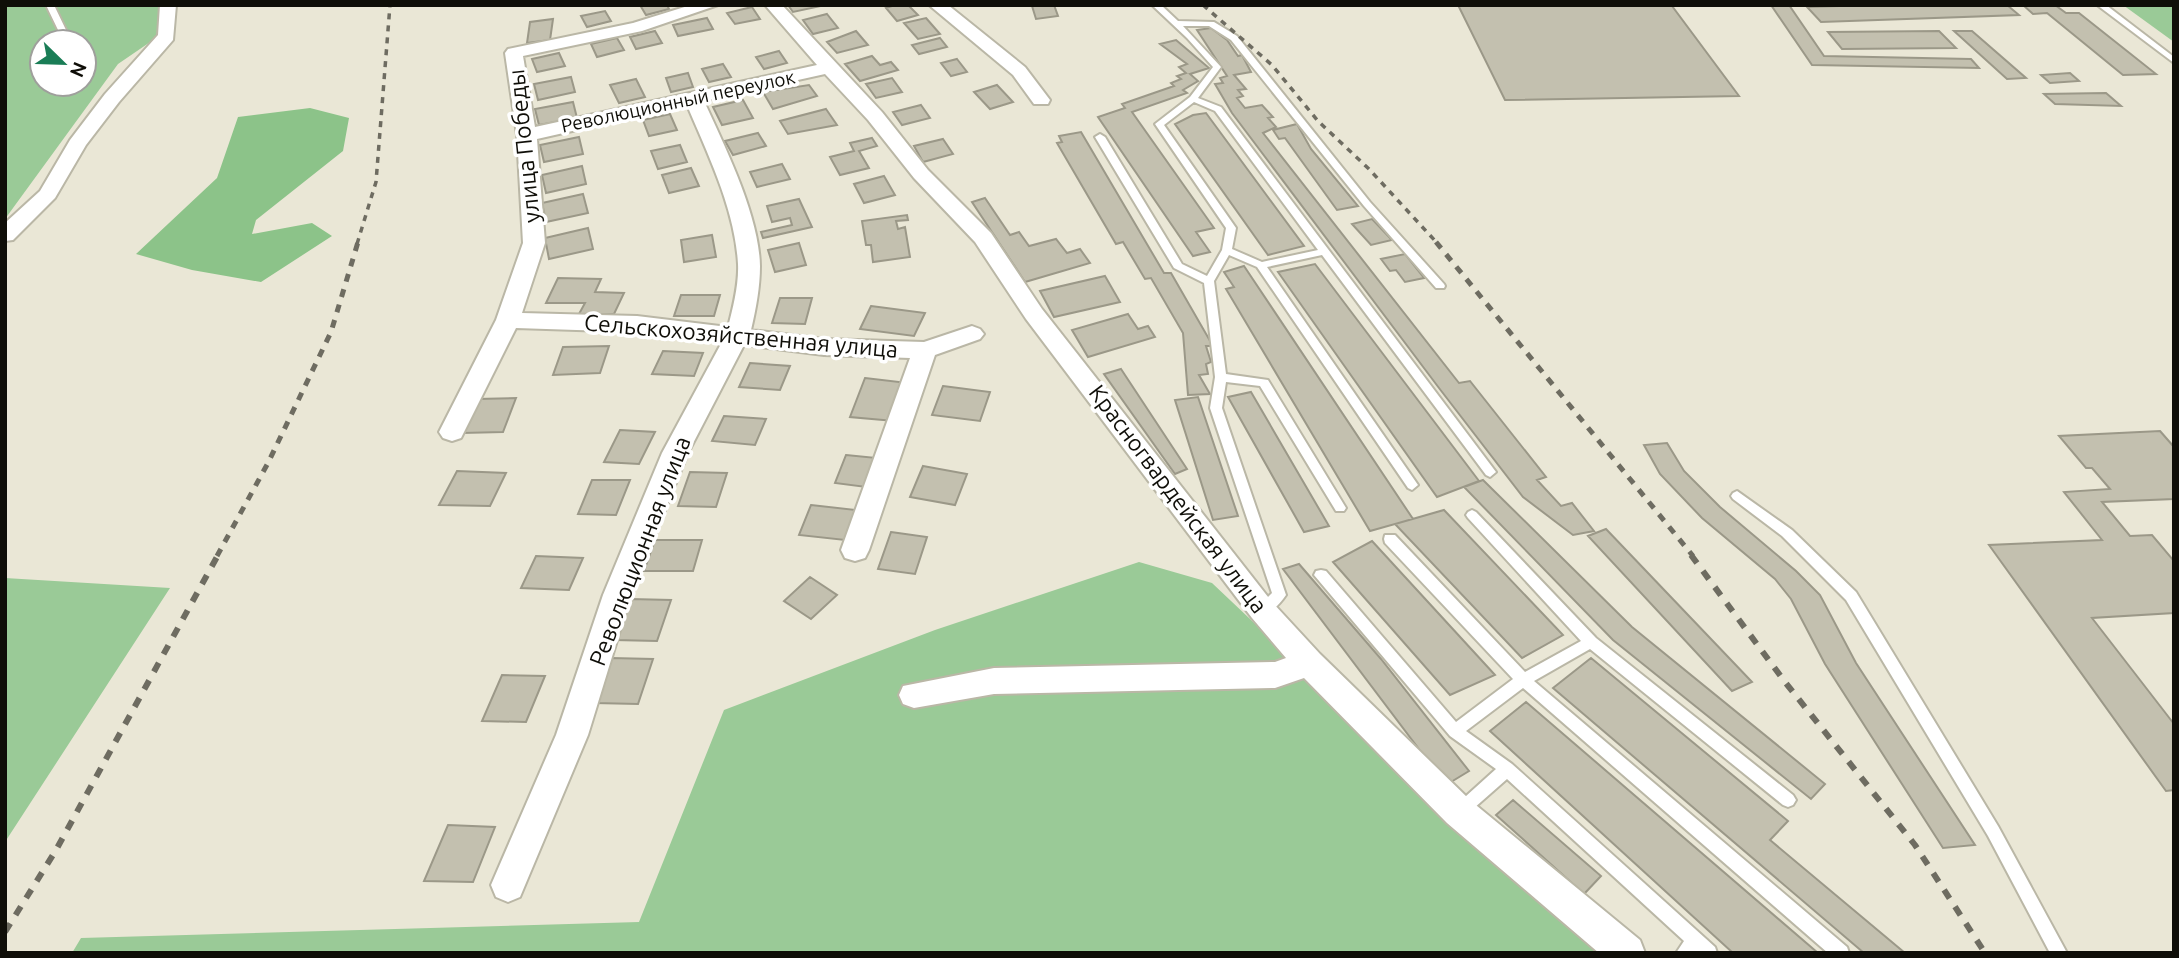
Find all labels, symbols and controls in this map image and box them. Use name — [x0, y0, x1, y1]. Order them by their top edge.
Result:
north arrow — [28, 28, 98, 98]
text: N — [66, 59, 92, 80]
street label: Революционный переулок — [559, 65, 797, 137]
street label: улица Победы — [503, 68, 544, 224]
street label: Сельскохозяйственная улица — [583, 309, 899, 362]
street label: Красногвардейская улица — [1085, 380, 1272, 618]
street label: Революционная улица — [584, 433, 695, 669]

